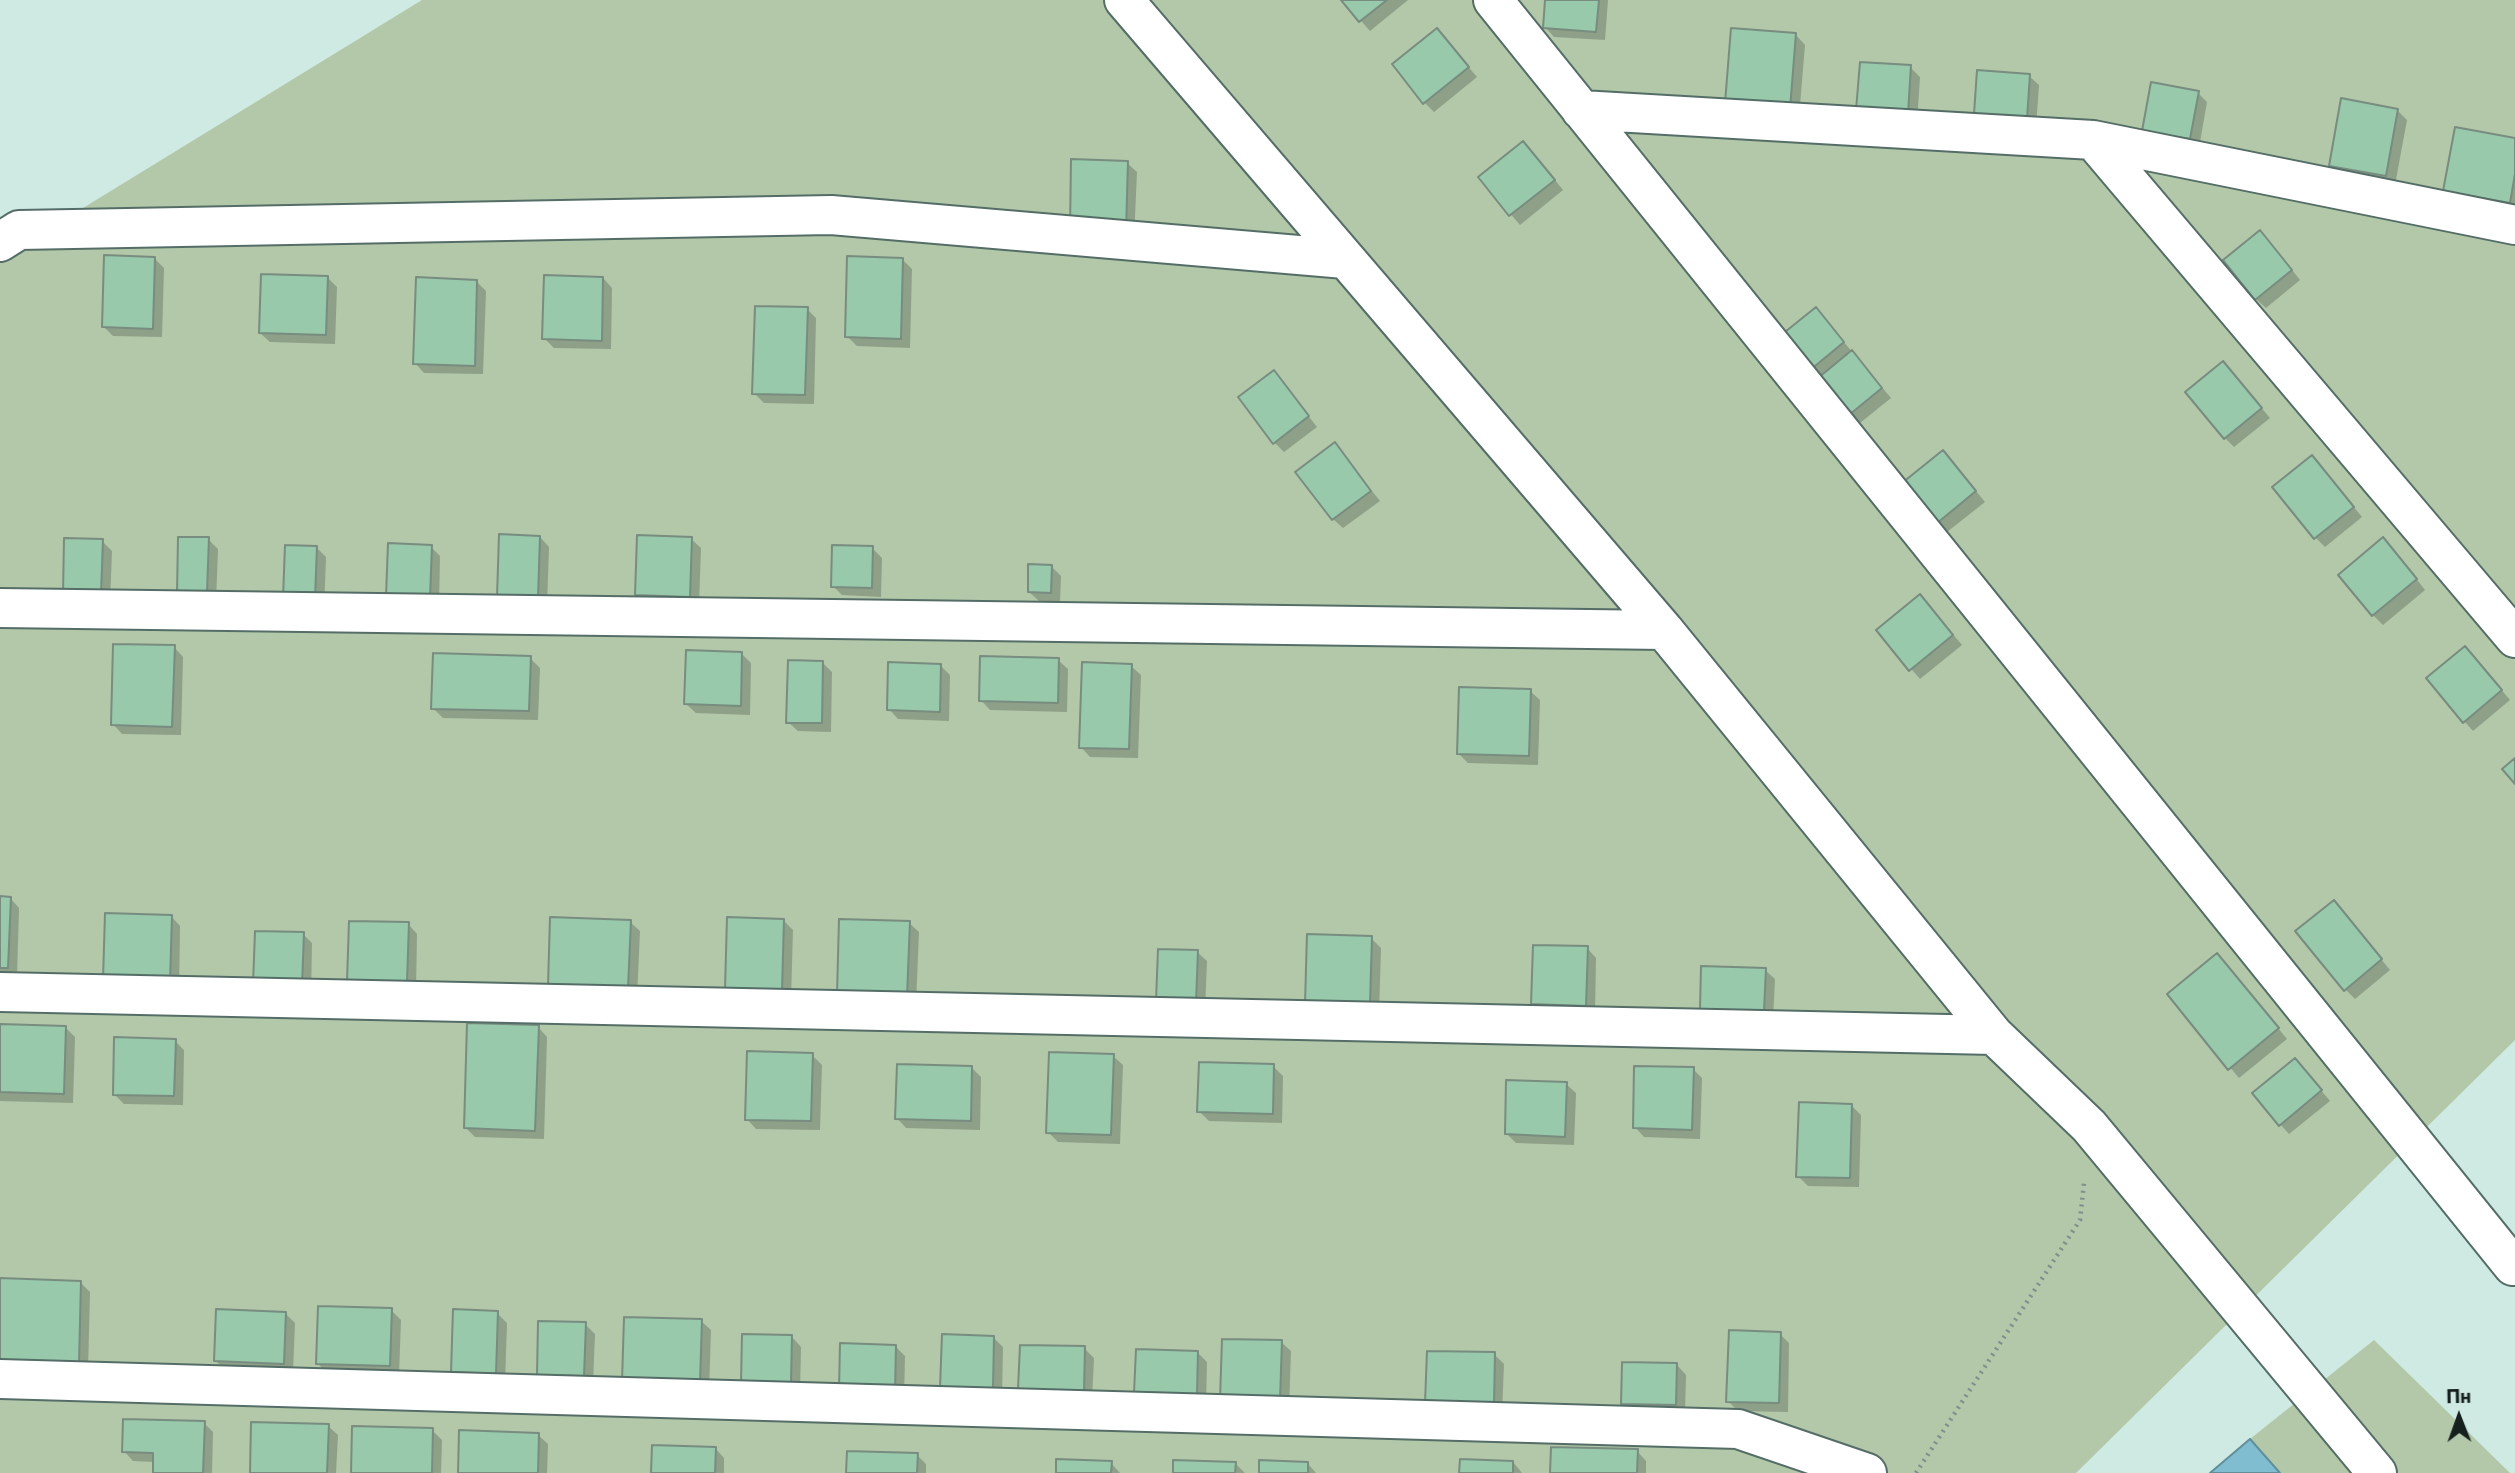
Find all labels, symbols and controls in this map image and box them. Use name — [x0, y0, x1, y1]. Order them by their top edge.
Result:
north arrow — [2424, 1382, 2494, 1452]
text: Пн — [2446, 1384, 2471, 1407]

